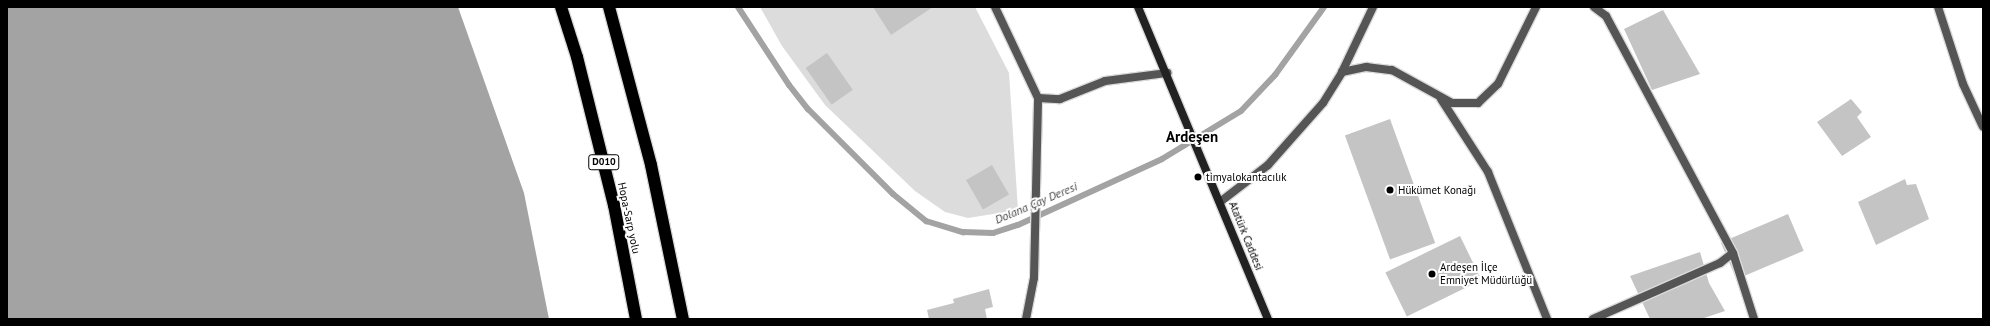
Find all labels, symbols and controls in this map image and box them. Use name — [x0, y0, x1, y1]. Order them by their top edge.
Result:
district label: Ardeşen — [1166, 128, 1218, 146]
road number: D010 — [588, 154, 620, 170]
place label: timyalokantacılık — [1206, 170, 1287, 184]
marker: timyalokantacılık — [1193, 172, 1203, 182]
water label: Dolana Çay Deresi — [992, 179, 1080, 227]
street label: Hopa-Sarp yolu — [615, 181, 643, 255]
place label: Hükümet Konağı — [1398, 183, 1476, 197]
marker: Hükümet Konağı — [1385, 185, 1395, 195]
street label: Atatürk Caddesi — [1226, 199, 1266, 273]
place label: Ardeşen İlçe Emniyet Müdürlüğü — [1440, 261, 1532, 287]
marker: Ardeşen İlçe Emniyet Müdürlüğü — [1427, 269, 1437, 279]

